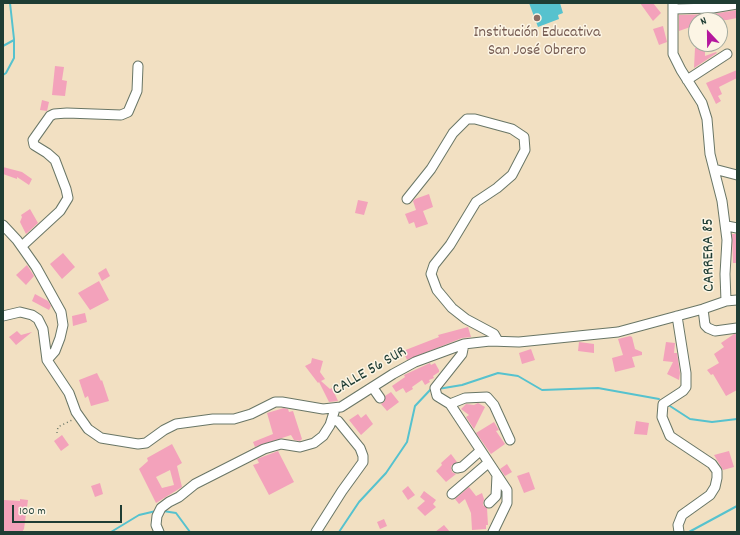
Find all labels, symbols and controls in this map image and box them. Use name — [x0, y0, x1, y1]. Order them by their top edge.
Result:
north arrow — [688, 12, 728, 52]
marker: Institución Educativa San José Obrero — [532, 13, 542, 23]
text: N — [698, 13, 709, 30]
place label: Institución Educativa San José Obrero — [474, 24, 600, 62]
street label: CARRERA 85 — [700, 218, 720, 292]
street label: CALLE 56 SUR — [330, 343, 410, 401]
scale bar — [14, 497, 124, 523]
text: 100 m — [19, 503, 46, 520]

